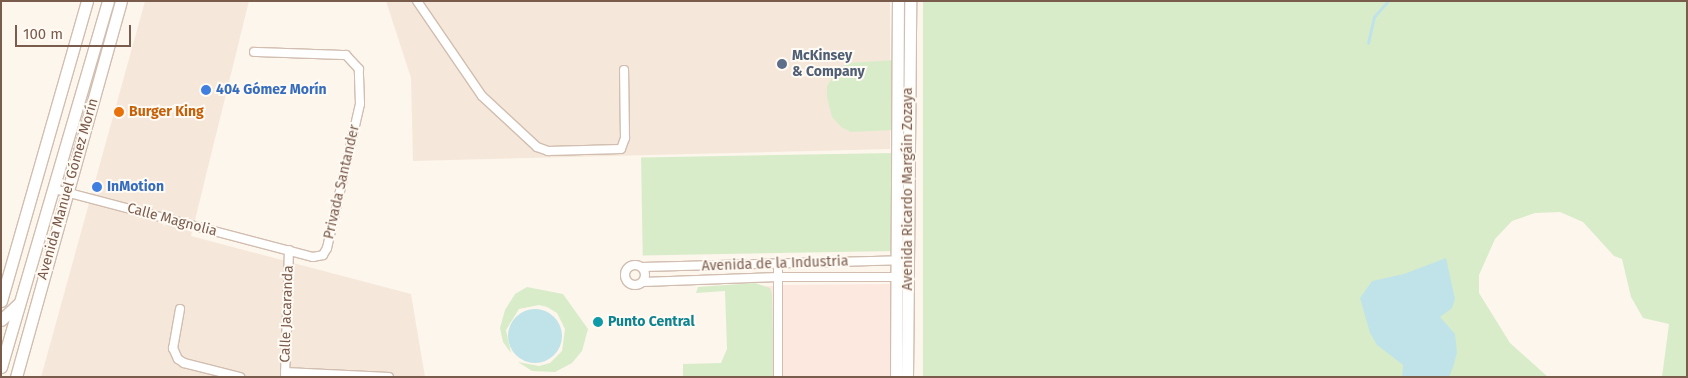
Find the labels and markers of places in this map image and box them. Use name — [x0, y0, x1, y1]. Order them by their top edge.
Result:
place label: McKinsey & Company — [792, 48, 865, 80]
marker: McKinsey & Company — [776, 58, 788, 70]
place label: 404 Gómez Morín — [216, 82, 327, 98]
marker: 404 Gómez Morín — [200, 84, 212, 96]
place label: Burger King — [129, 104, 204, 120]
marker: Burger King — [113, 106, 125, 118]
place label: InMotion — [107, 179, 164, 195]
marker: InMotion — [91, 181, 103, 193]
place label: Punto Central — [608, 314, 695, 330]
marker: Punto Central — [592, 316, 604, 328]

